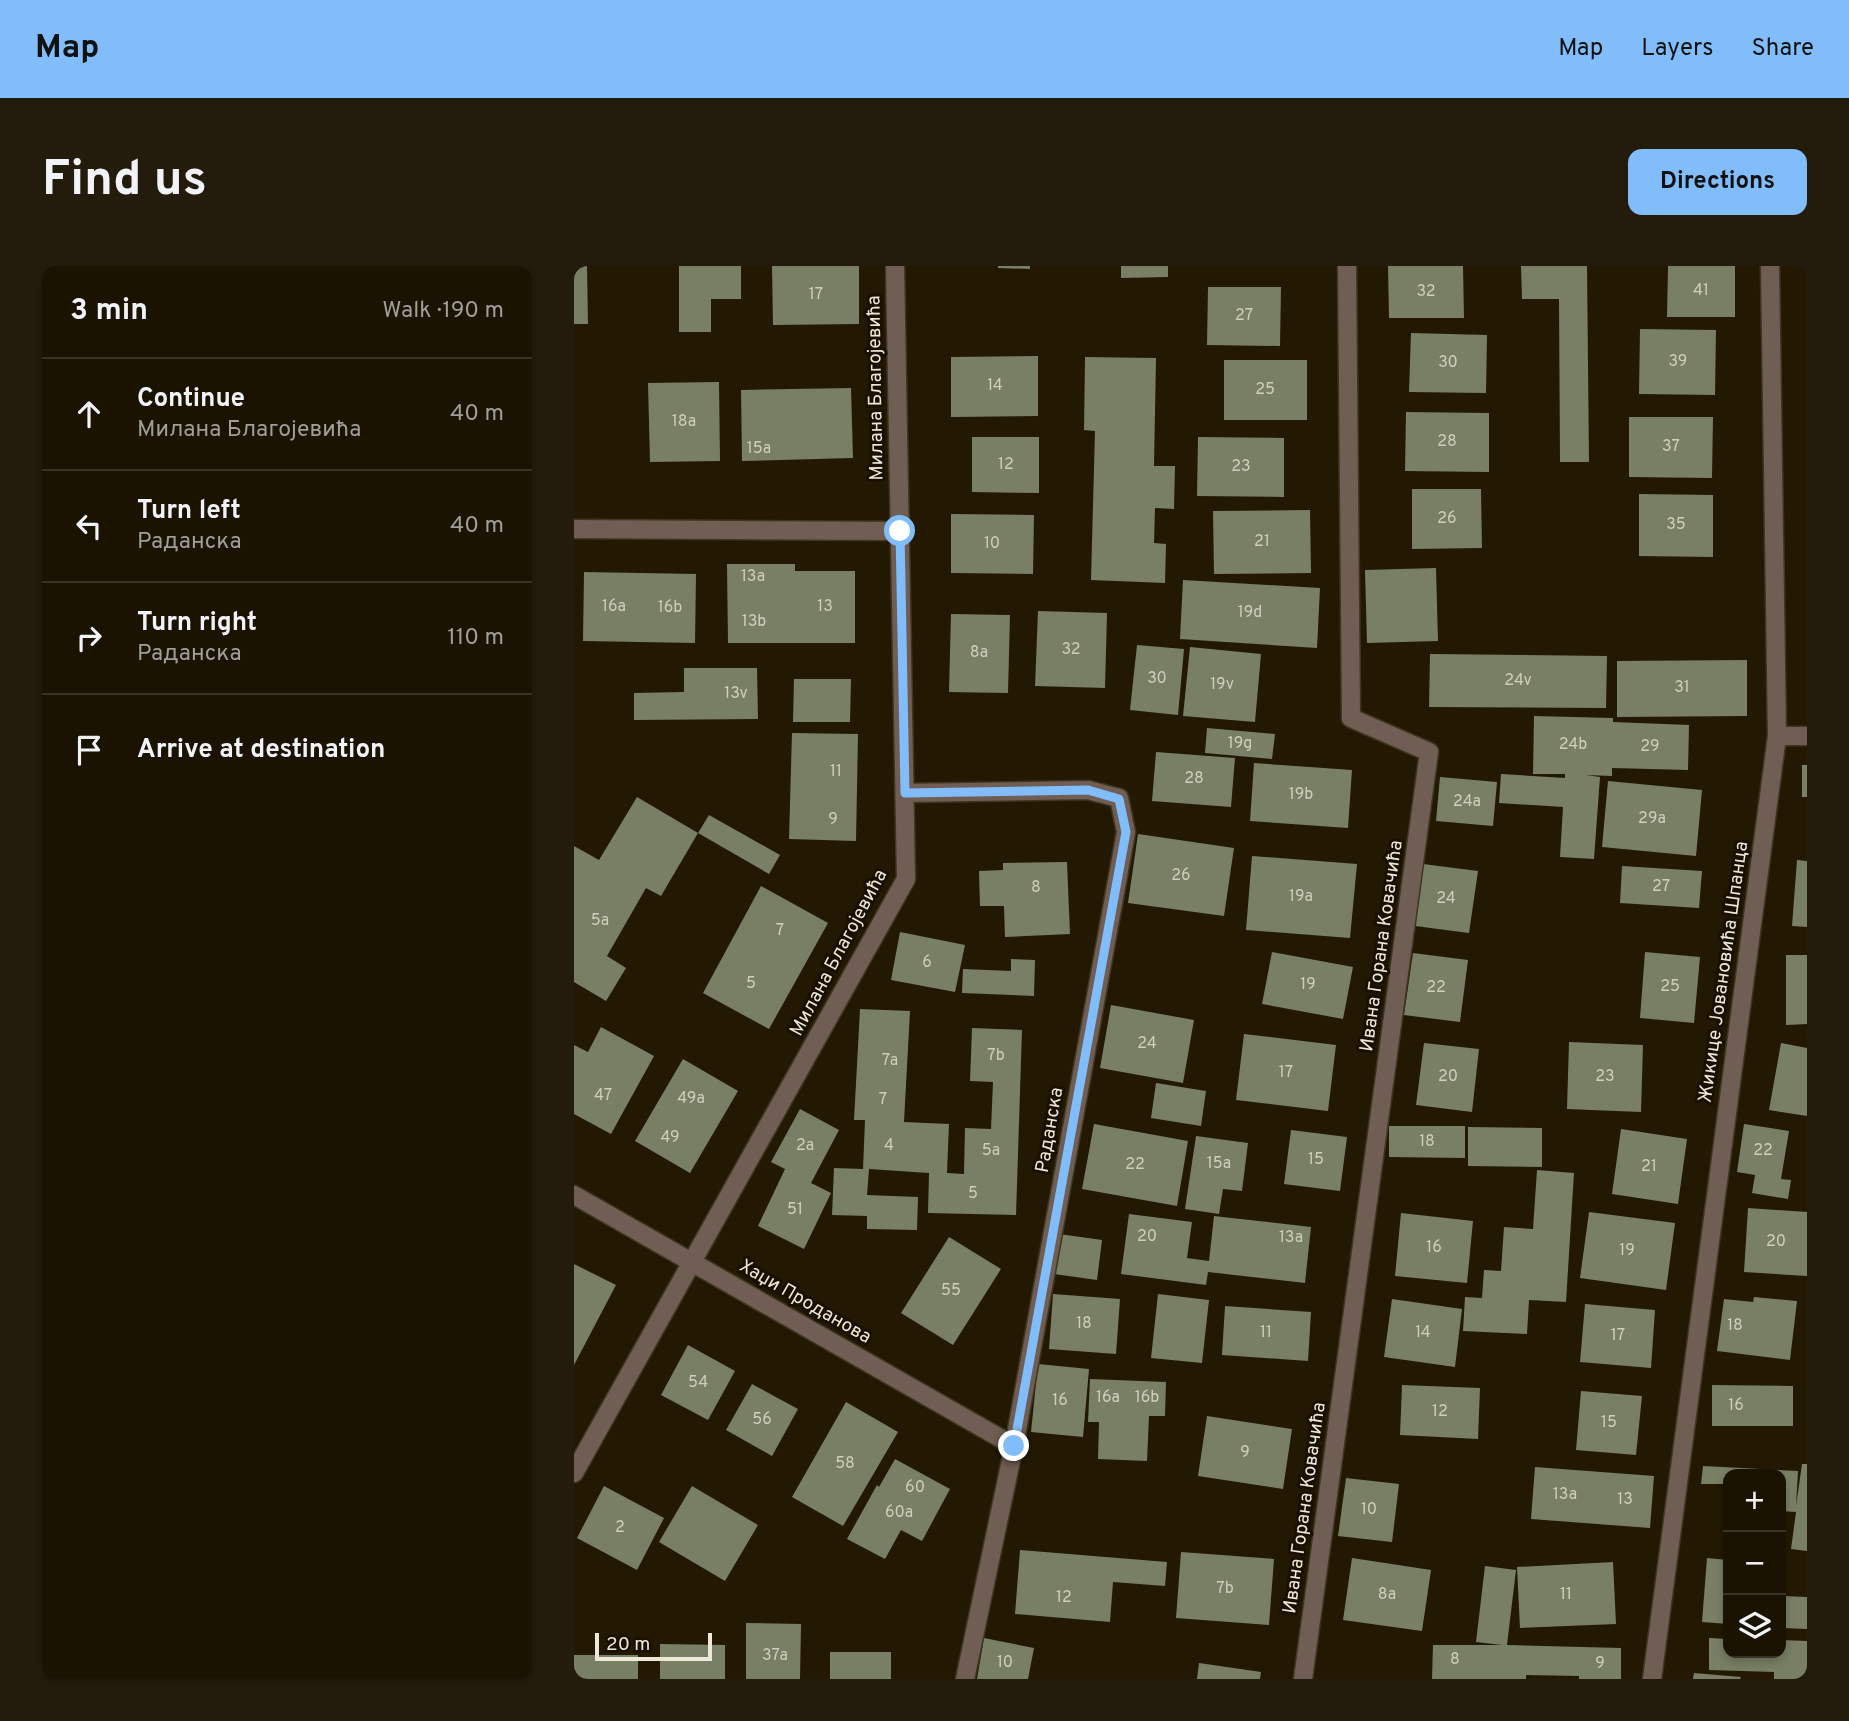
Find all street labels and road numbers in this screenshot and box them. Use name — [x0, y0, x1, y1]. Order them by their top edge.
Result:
street label: Милана Благојевића — [862, 295, 890, 481]
street label: Ивана Горана Ковачића — [1355, 839, 1409, 1053]
street label: Жикице Јовановића Шпанца — [1694, 840, 1754, 1104]
street label: Милана Благојевића — [785, 866, 893, 1040]
street label: Раданска — [1031, 1085, 1069, 1175]
street label: Хаџи Проданова — [735, 1254, 875, 1350]
street label: Ивана Горана Ковачића — [1278, 1401, 1332, 1615]

